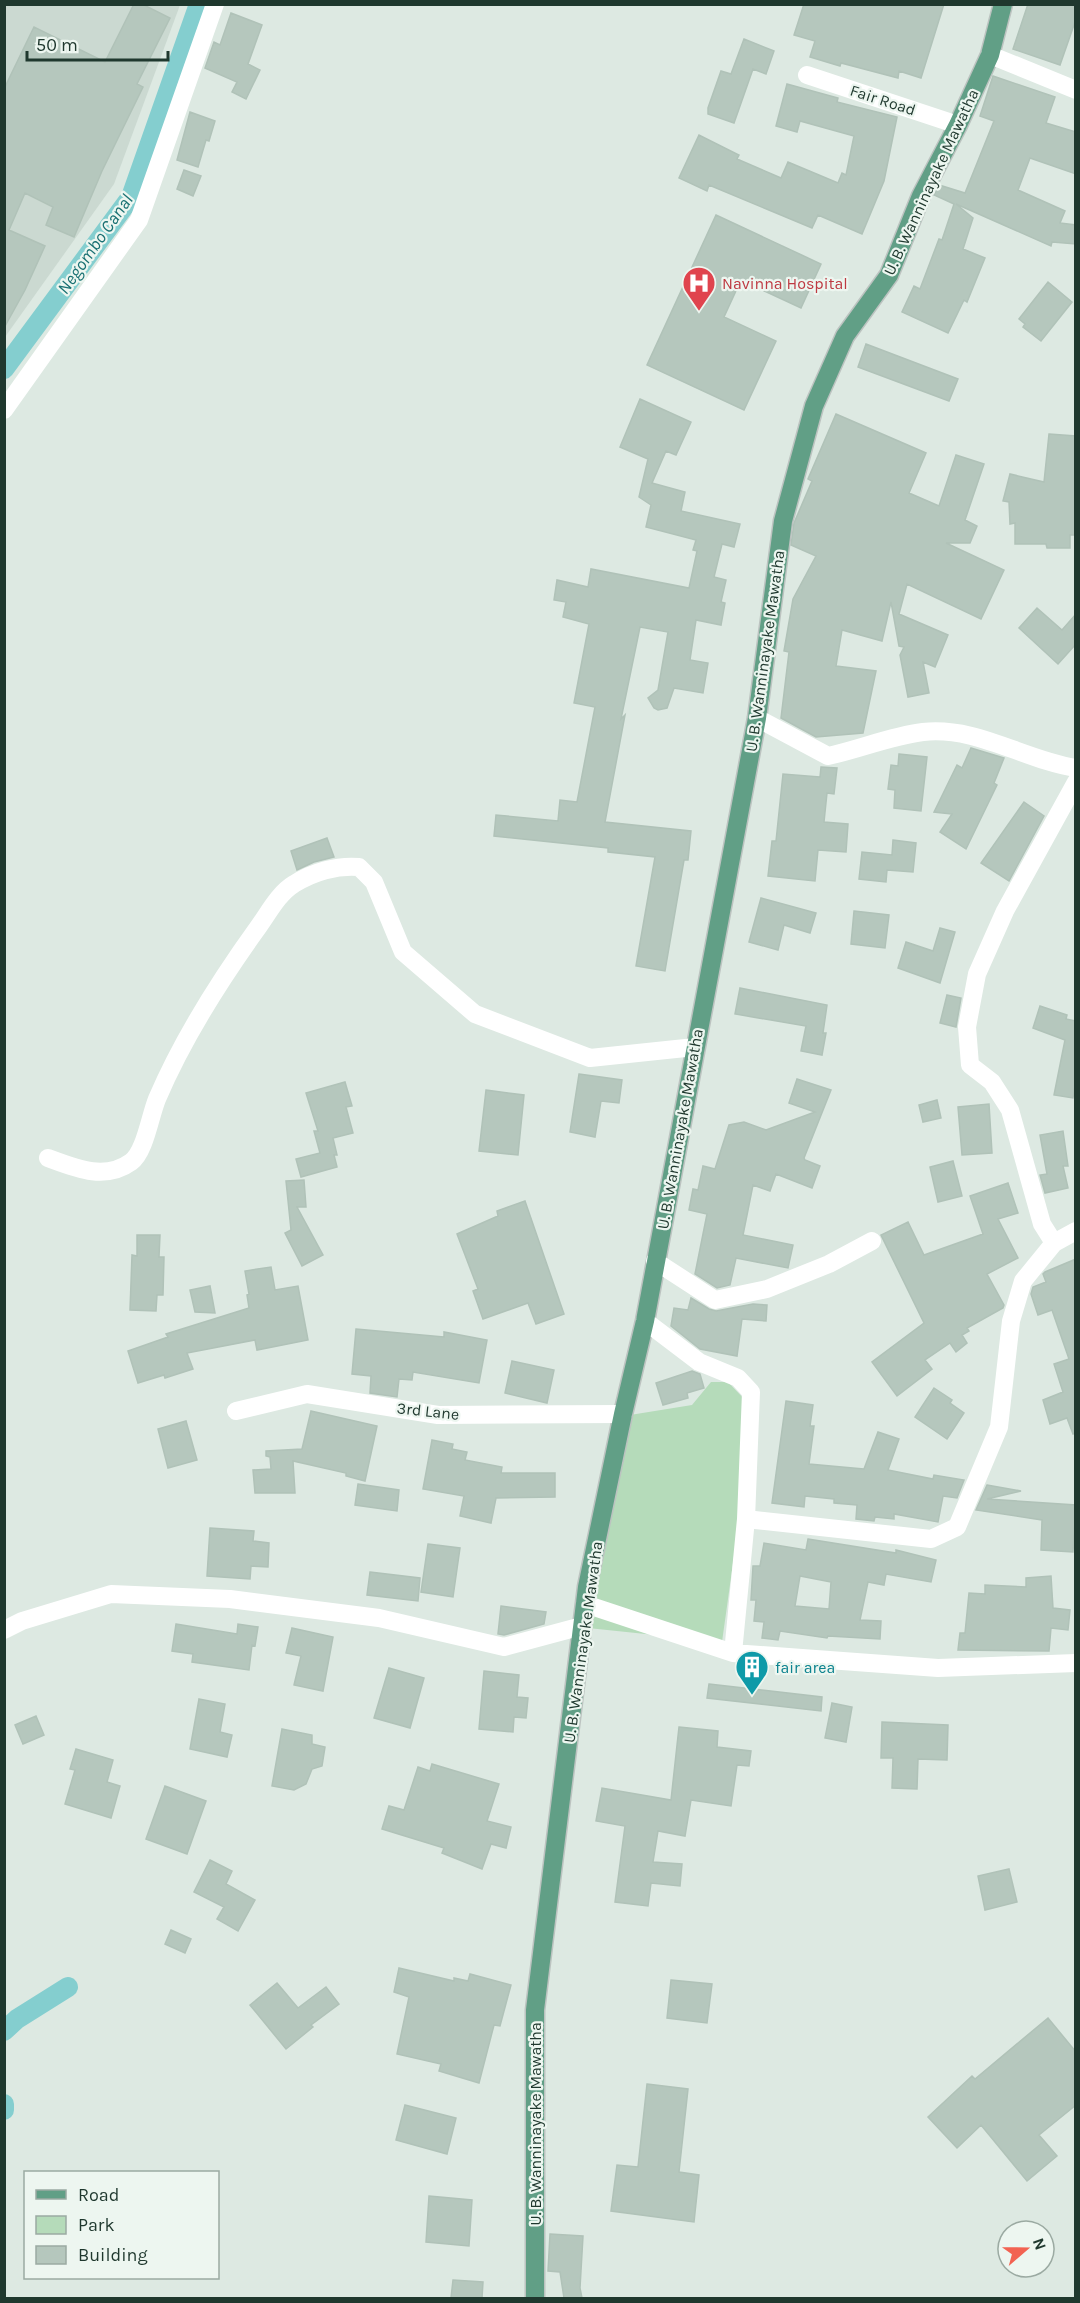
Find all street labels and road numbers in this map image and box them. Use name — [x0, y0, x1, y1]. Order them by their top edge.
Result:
street label: Fair Road — [848, 80, 918, 120]
street label: U. B. Wanninayake Mawatha — [879, 86, 983, 278]
street label: U. B. Wanninayake Mawatha — [741, 549, 789, 753]
street label: U. B. Wanninayake Mawatha — [653, 1027, 707, 1231]
street label: 3rd Lane — [396, 1398, 460, 1424]
street label: U. B. Wanninayake Mawatha — [559, 1540, 607, 1744]
street label: U. B. Wanninayake Mawatha — [526, 2022, 545, 2226]

